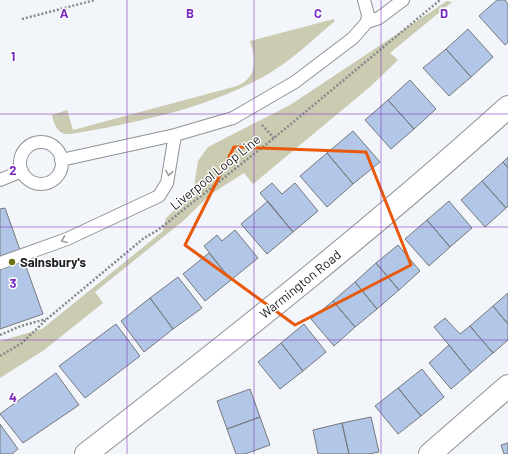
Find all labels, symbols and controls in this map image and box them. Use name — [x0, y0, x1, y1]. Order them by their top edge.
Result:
text: A — [60, 5, 69, 21]
text: B — [186, 5, 194, 21]
text: C — [314, 5, 322, 21]
text: D — [440, 5, 448, 21]
text: 1 — [11, 48, 15, 64]
street label: Liverpool Loop Line — [167, 131, 263, 213]
text: 2 — [9, 162, 17, 178]
one-way arrow — [165, 170, 174, 176]
one-way arrow — [61, 235, 68, 243]
street label: Warmington Road — [256, 246, 344, 322]
place label: Sainsbury's — [20, 254, 86, 270]
marker: Sainsbury's — [7, 257, 17, 267]
text: 3 — [9, 275, 17, 291]
text: 4 — [9, 389, 17, 405]

